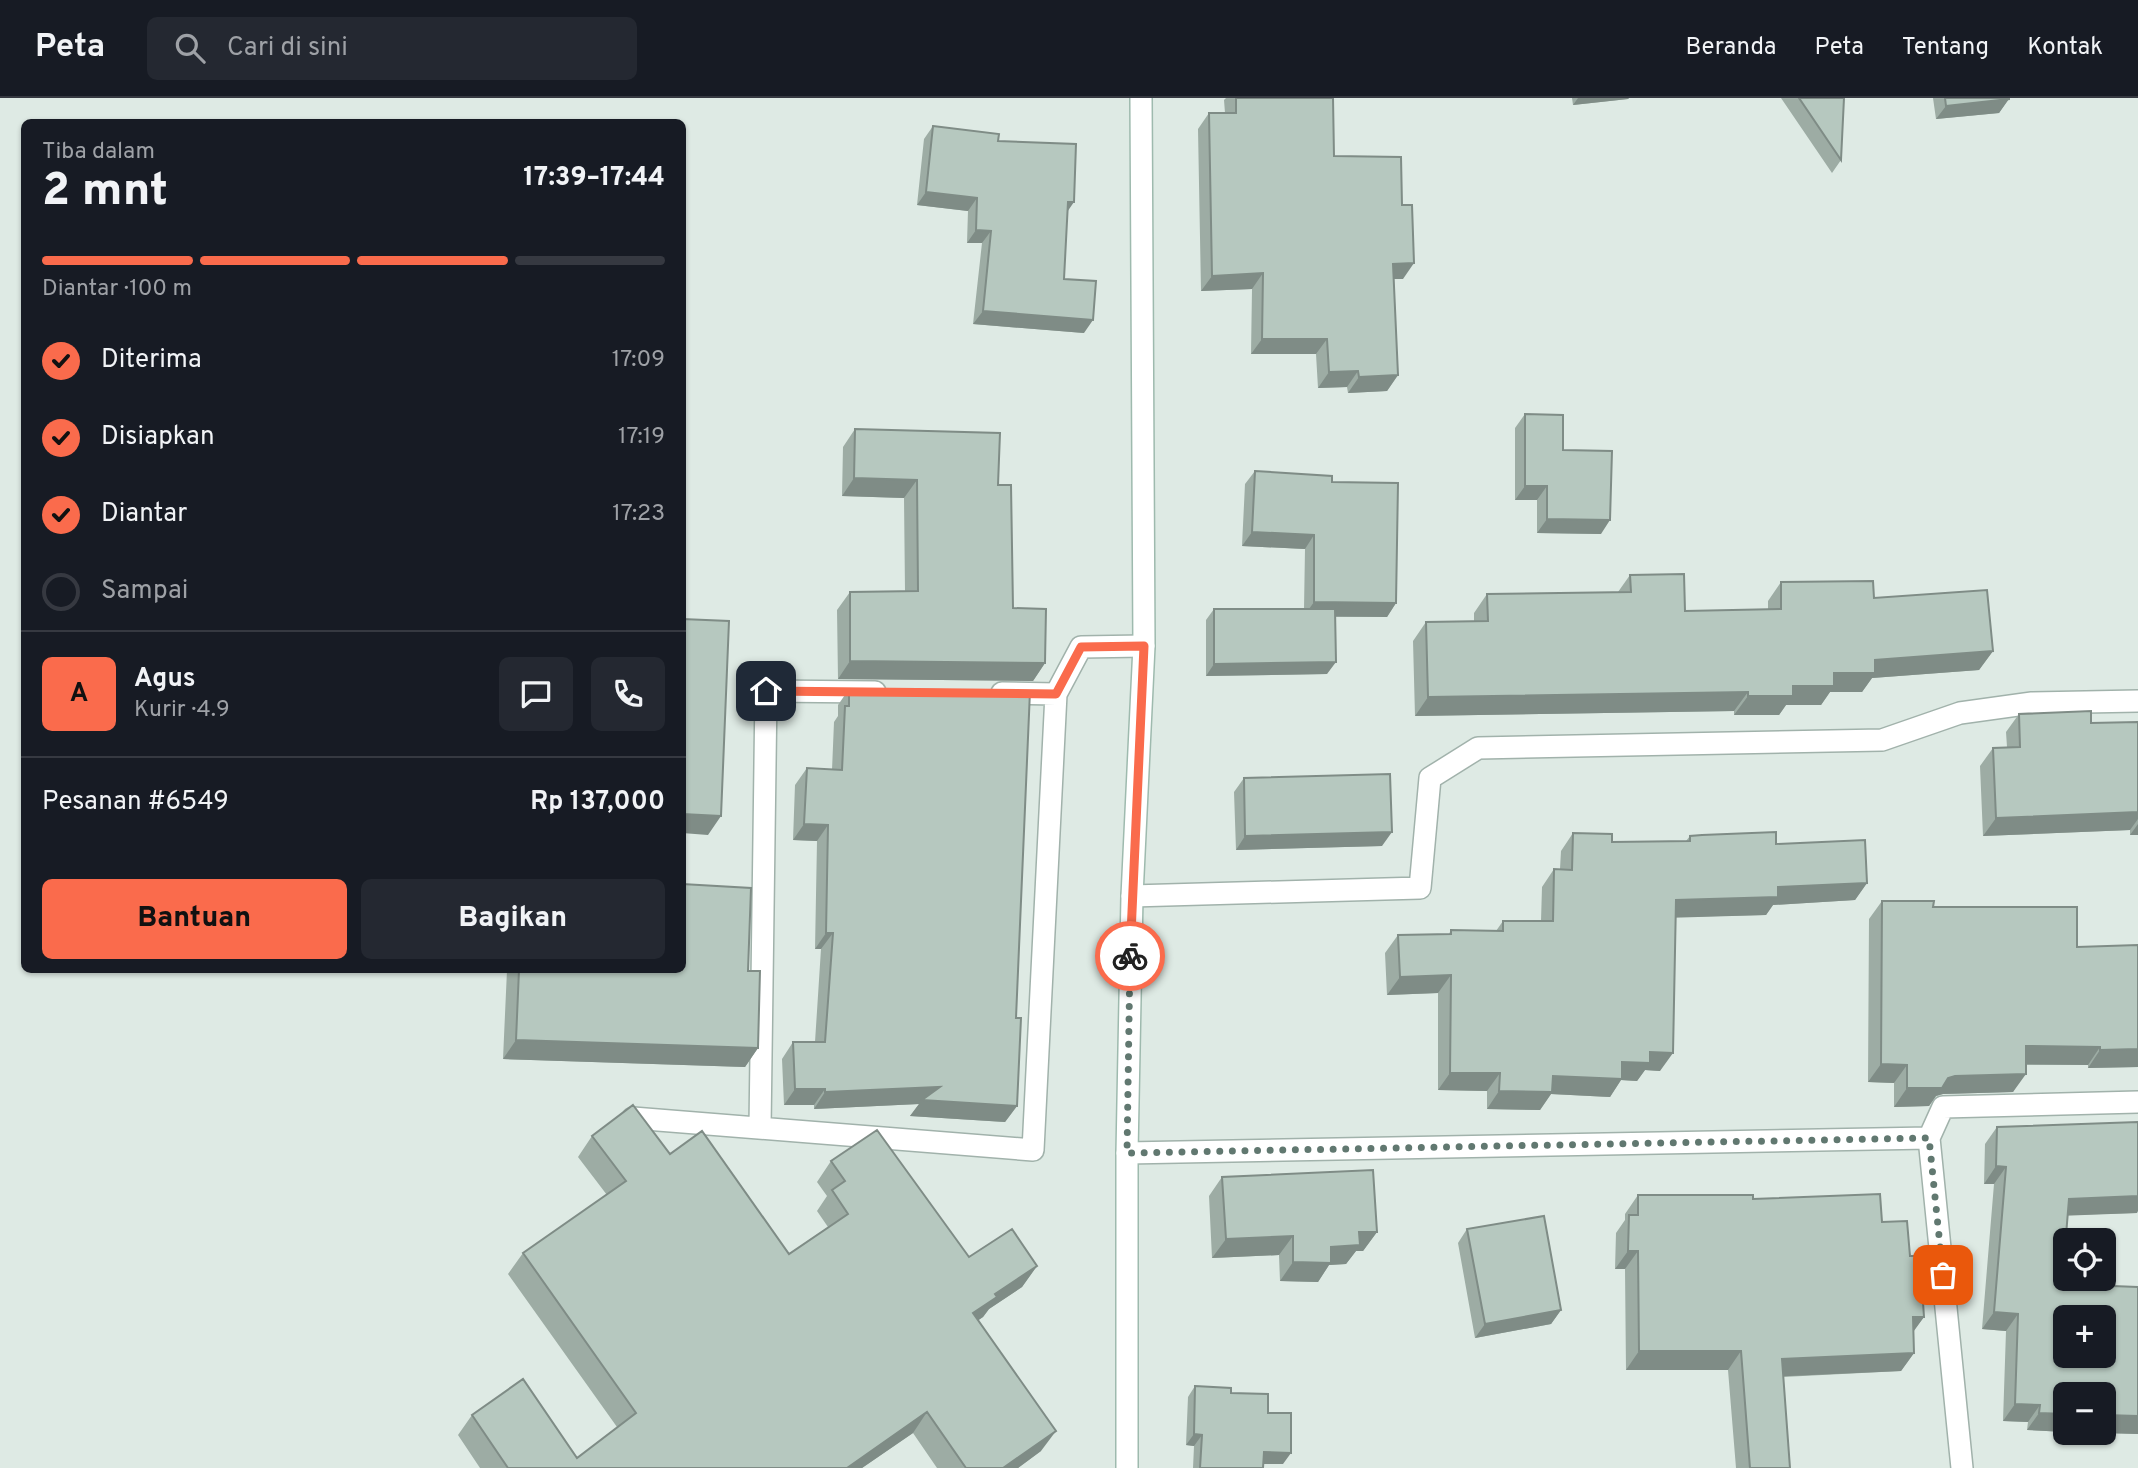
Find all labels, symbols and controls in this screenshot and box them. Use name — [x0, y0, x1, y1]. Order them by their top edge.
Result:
search box — [147, 17, 637, 80]
text: Peta — [35, 27, 105, 69]
icon: search — [171, 29, 209, 67]
text: Cari di sini — [227, 32, 348, 65]
text: Beranda — [1686, 33, 1777, 63]
text: Peta — [1815, 33, 1864, 63]
text: Tentang — [1902, 33, 1989, 63]
text: Kontak — [2027, 33, 2103, 63]
text: Tiba dalam — [42, 138, 155, 167]
text: 17:39–17:44 — [523, 162, 665, 195]
text: 2 mnt — [42, 163, 168, 222]
text: Diantar · 100 m — [42, 275, 192, 304]
icon: check — [42, 342, 80, 380]
text: Diterima — [101, 344, 202, 377]
text: 17:09 — [612, 346, 665, 375]
icon: check — [42, 419, 80, 457]
text: Disiapkan — [101, 421, 215, 454]
text: 17:19 — [618, 423, 665, 452]
icon: check — [42, 496, 80, 534]
text: Diantar — [101, 498, 187, 531]
text: 17:23 — [612, 500, 665, 529]
text: Sampai — [101, 575, 188, 608]
button: chat — [499, 657, 573, 731]
button: phone — [591, 657, 665, 731]
pin — [736, 661, 796, 721]
text: Agus — [134, 663, 196, 696]
icon: home — [747, 672, 785, 710]
text: A — [70, 678, 88, 711]
text: Kurir · 4.9 — [134, 696, 230, 725]
text: Pesanan #6549 — [42, 786, 229, 819]
text: Rp 137,000 — [530, 786, 665, 819]
button: Bantuan — [42, 879, 347, 959]
button: Bagikan — [361, 879, 665, 959]
courier — [1095, 921, 1165, 991]
icon: bike — [1111, 937, 1149, 975]
map controls — [2053, 1228, 2116, 1445]
button: locate — [2053, 1228, 2116, 1291]
pin — [1913, 1245, 1973, 1305]
icon: bag — [1924, 1256, 1962, 1294]
button: + — [2053, 1305, 2116, 1368]
button: − — [2053, 1382, 2116, 1445]

